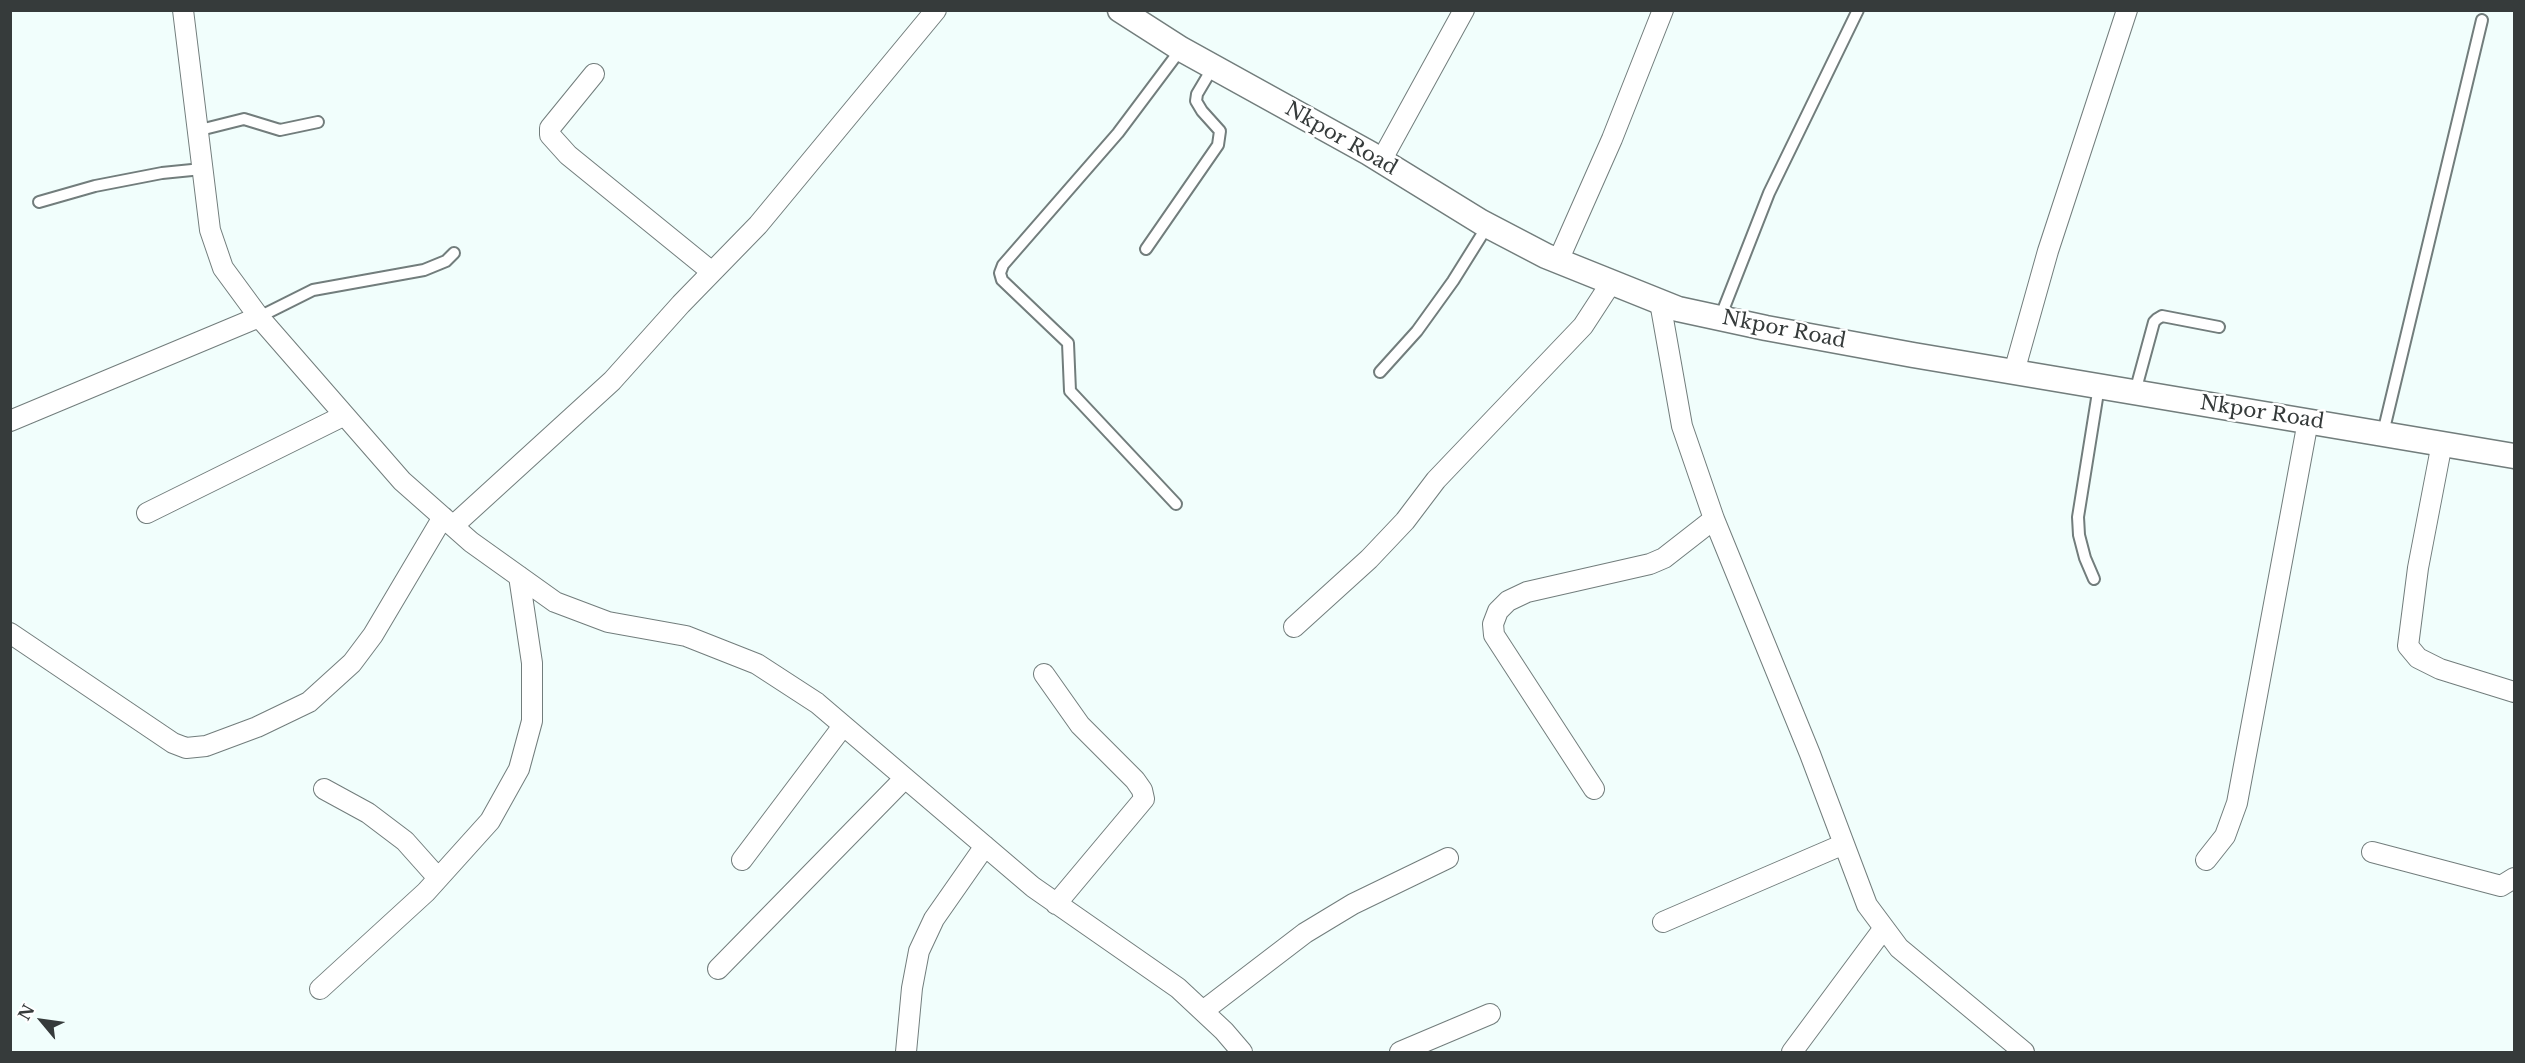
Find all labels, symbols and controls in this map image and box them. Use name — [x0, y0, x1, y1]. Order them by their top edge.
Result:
street label: Nkpor Road — [1281, 97, 1401, 181]
street label: Nkpor Road — [1720, 306, 1848, 354]
street label: Nkpor Road — [2198, 391, 2326, 435]
north arrow — [12, 991, 72, 1051]
text: N — [14, 1001, 39, 1024]

